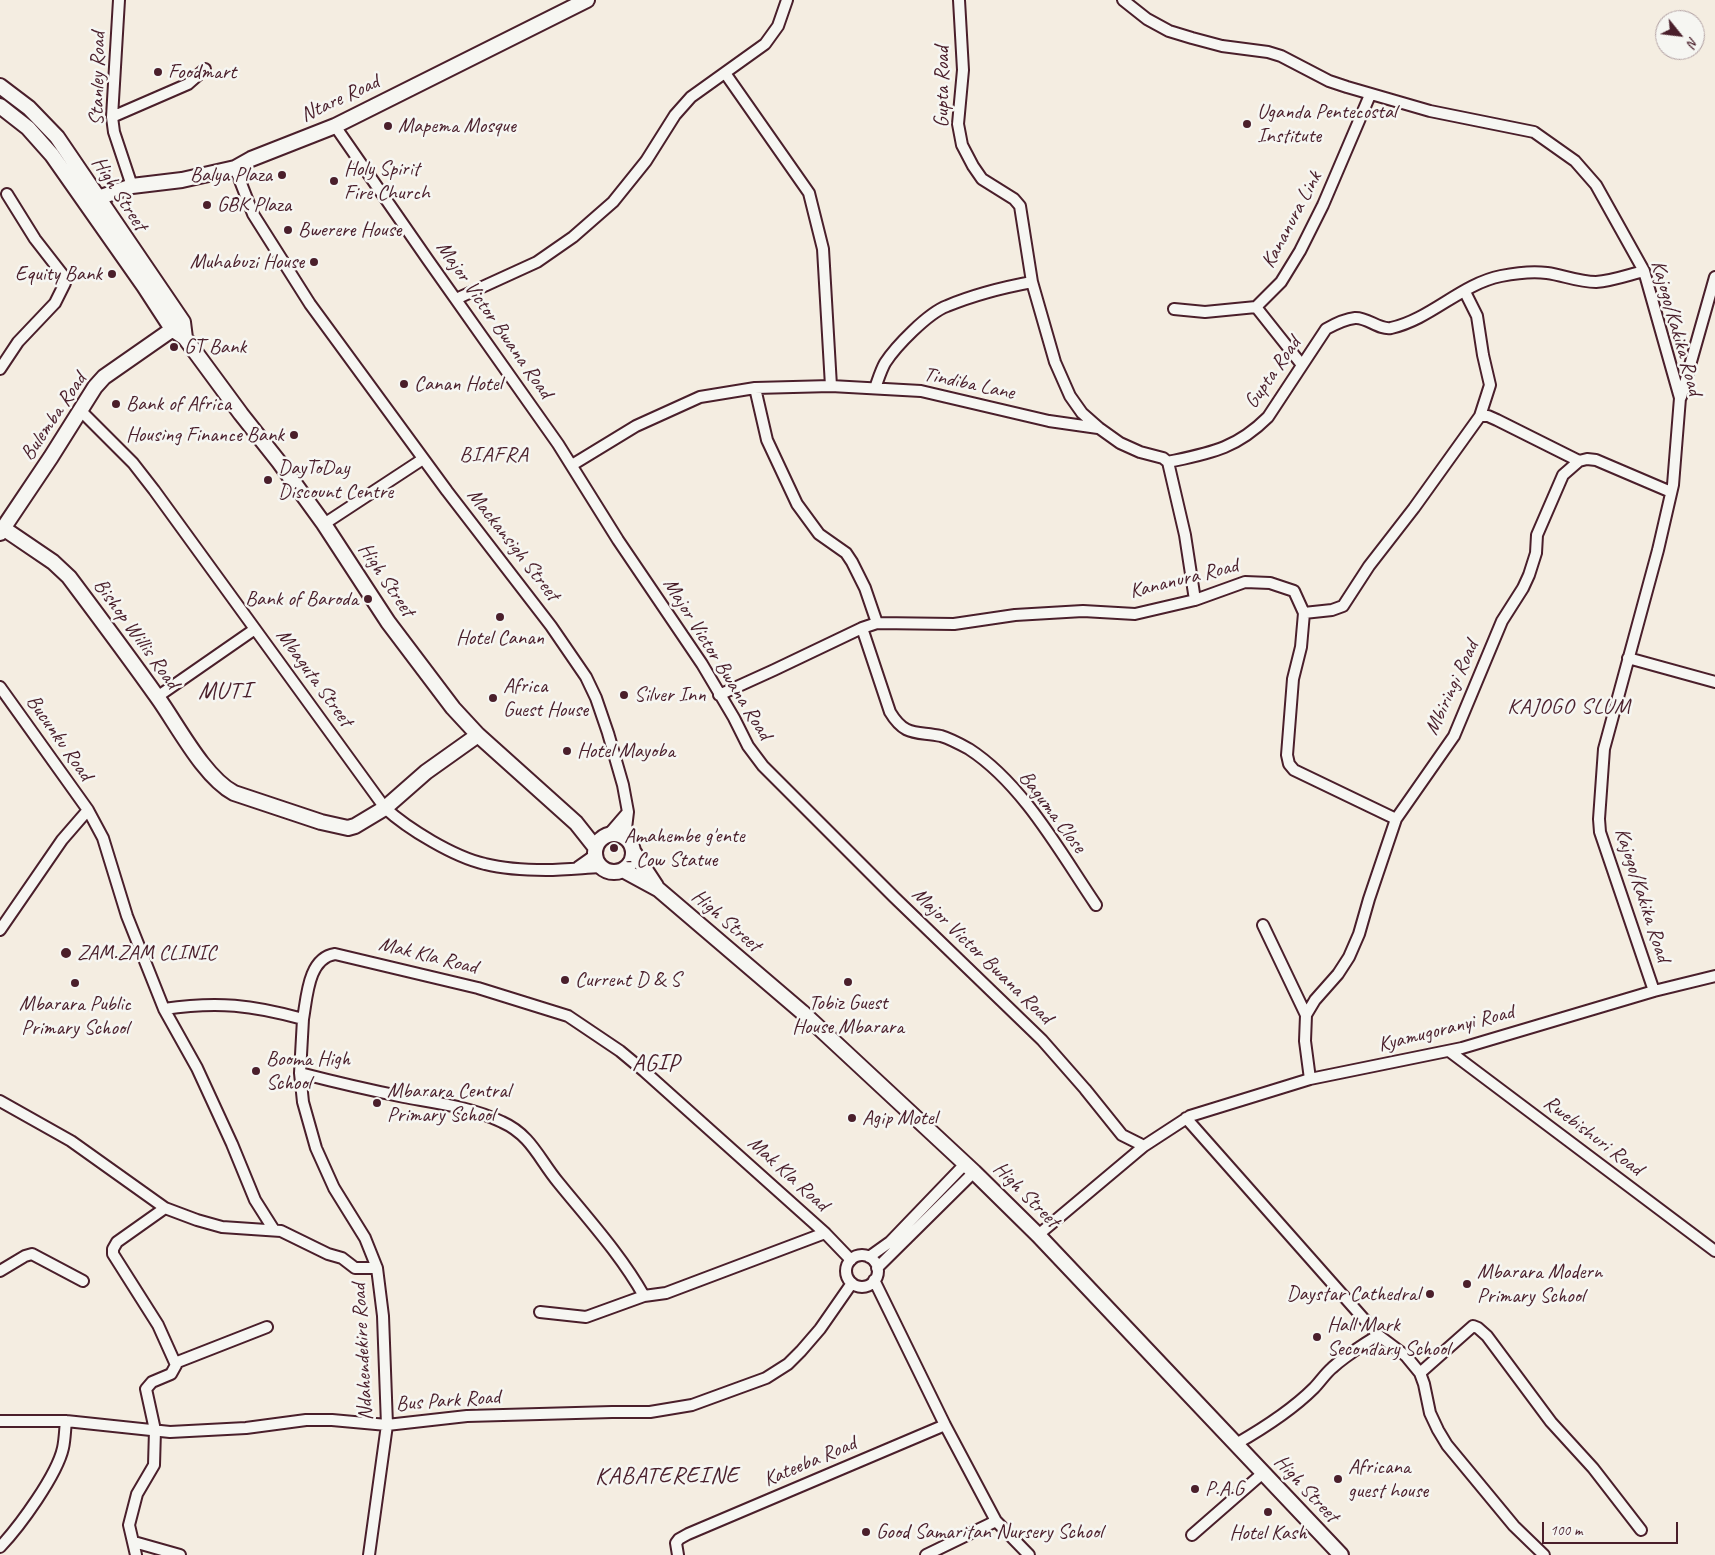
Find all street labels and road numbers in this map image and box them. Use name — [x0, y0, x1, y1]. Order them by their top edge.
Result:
street label: Stanley Road — [85, 32, 111, 126]
street label: Gupta Road — [929, 46, 955, 128]
street label: Ntare Road — [297, 70, 383, 128]
street label: High Street — [86, 152, 152, 236]
street label: Kananura Link — [1256, 167, 1328, 273]
street label: Major Victor Bwana Road — [430, 236, 558, 404]
street label: Kajogo/Kakika Road — [1645, 258, 1707, 398]
street label: Gupta Road — [1239, 332, 1307, 414]
street label: Tindiba Lane — [921, 362, 1017, 406]
street label: Bulemba Road — [16, 368, 92, 466]
street label: Mackansigh Street — [461, 484, 565, 606]
street label: High Street — [352, 538, 420, 622]
street label: Kananura Road — [1127, 553, 1241, 605]
street label: Major Victor Bwana Road — [657, 573, 777, 745]
street label: Bishop Willis Road — [88, 574, 184, 694]
street label: Mbaguta Street — [270, 624, 358, 732]
street label: Mbiringi Road — [1419, 637, 1485, 739]
street label: Bucunku Road — [20, 690, 98, 786]
street label: Baguma Close — [1013, 766, 1091, 858]
street label: Kajogo/Kakika Road — [1609, 825, 1675, 965]
street label: Major Victor Bwana Road — [906, 882, 1058, 1030]
street label: High Street — [686, 884, 766, 958]
street label: Mak Kla Road — [376, 932, 480, 980]
street label: Kyamugoranyi Road — [1376, 1000, 1516, 1058]
street label: Rwebishuri Road — [1538, 1090, 1648, 1182]
street label: Mak Kla Road — [742, 1131, 834, 1217]
street label: High Street — [987, 1156, 1065, 1234]
street label: Ndahendekire Road — [347, 1283, 379, 1421]
street label: Bus Park Road — [395, 1385, 501, 1417]
street label: Kateeba Road — [760, 1431, 860, 1493]
street label: High Street — [1268, 1450, 1344, 1528]

